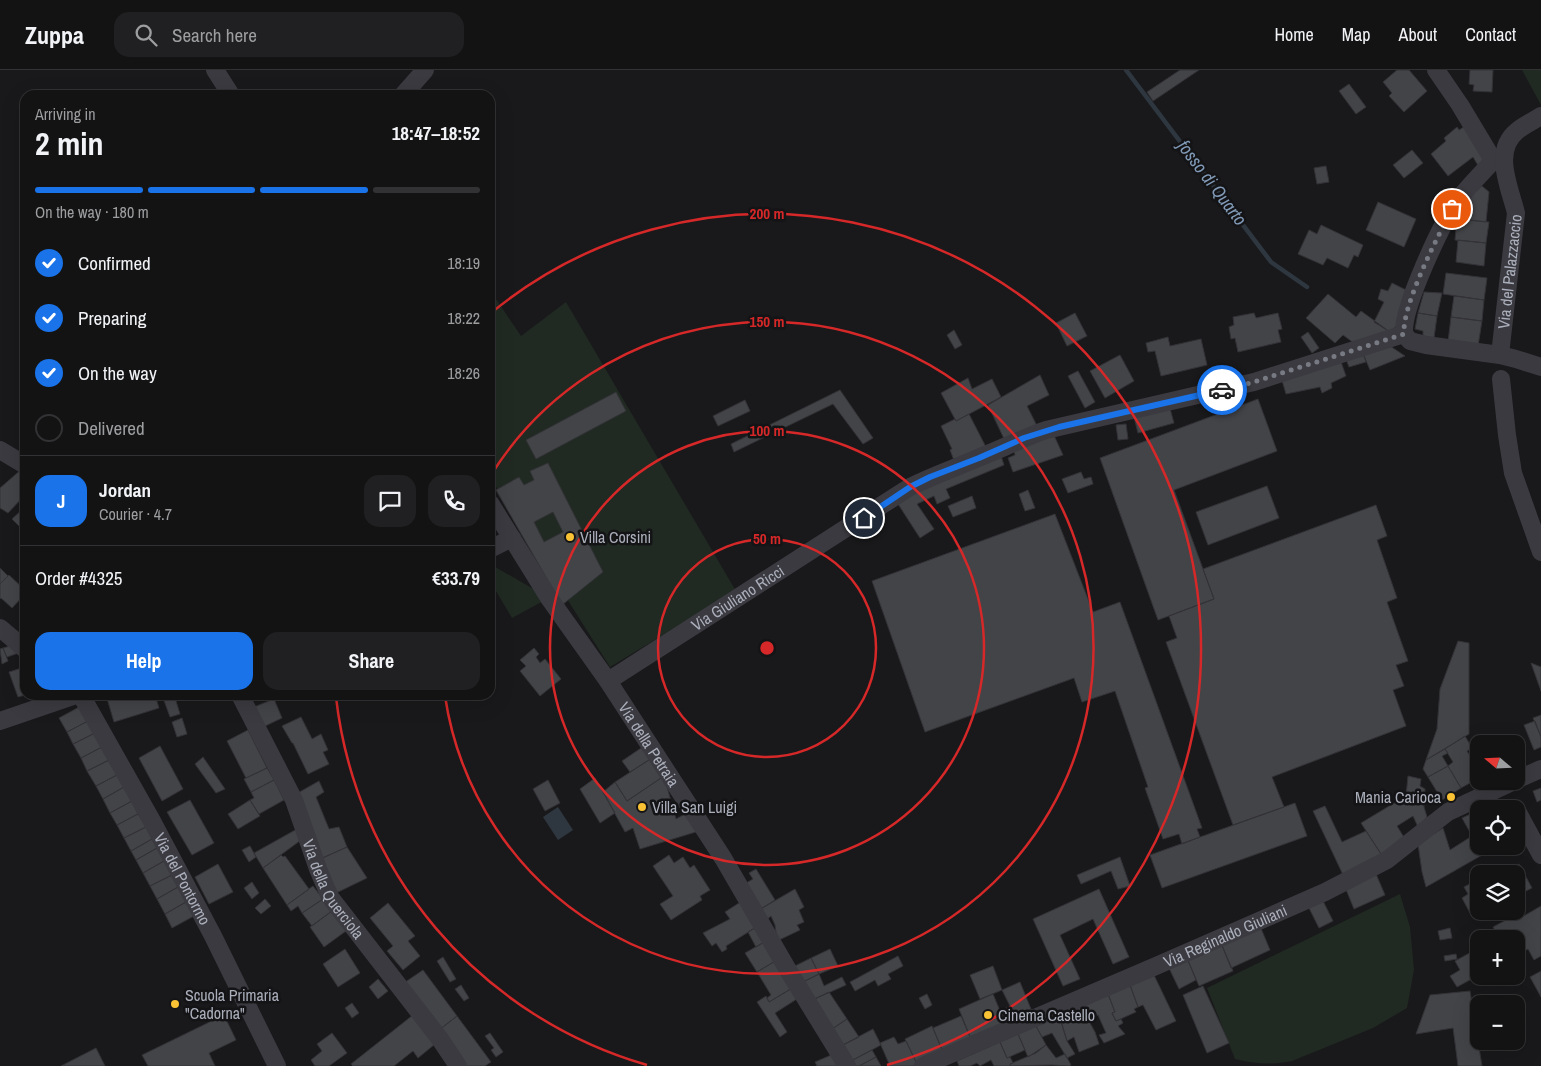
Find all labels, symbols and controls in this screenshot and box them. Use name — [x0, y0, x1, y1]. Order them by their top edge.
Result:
search box — [114, 12, 464, 57]
text: Zuppa — [25, 19, 84, 51]
icon: search — [132, 21, 160, 49]
text: Search here — [172, 22, 257, 48]
text: Home — [1274, 22, 1314, 47]
text: Map — [1342, 22, 1371, 47]
text: About — [1399, 22, 1437, 47]
text: Contact — [1465, 22, 1516, 47]
text: Arriving in — [35, 103, 96, 125]
text: 18:47–18:52 — [392, 120, 480, 146]
text: 2 min — [35, 122, 104, 165]
water label: fosso di Quarto — [1171, 133, 1253, 231]
pin — [1431, 188, 1473, 230]
icon: bag — [1438, 195, 1466, 223]
text: On the way · 180 m — [35, 201, 149, 223]
text: 200 m — [750, 203, 784, 224]
street label: Via del Palazzaccio — [1492, 213, 1527, 330]
icon: check — [35, 249, 63, 277]
text: Confirmed — [78, 250, 151, 276]
text: 18:19 — [447, 252, 480, 274]
icon: check — [35, 304, 63, 332]
text: Preparing — [78, 305, 146, 331]
text: 18:22 — [447, 307, 480, 329]
text: 150 m — [750, 311, 784, 332]
icon: check — [35, 359, 63, 387]
text: On the way — [78, 360, 157, 386]
text: 18:26 — [447, 362, 480, 384]
courier — [1197, 365, 1247, 415]
icon: car — [1208, 376, 1236, 404]
text: Delivered — [78, 415, 145, 441]
text: 100 m — [750, 420, 784, 441]
button: chat — [364, 475, 416, 527]
button: phone — [428, 475, 480, 527]
text: Jordan — [99, 477, 151, 503]
text: J — [57, 488, 65, 514]
pin — [843, 497, 885, 539]
text: Courier · 4.7 — [99, 503, 172, 525]
icon: home — [850, 504, 878, 532]
place label: Villa Corsini — [580, 526, 651, 548]
text: 50 m — [753, 528, 781, 549]
marker: Villa Corsini — [564, 531, 576, 543]
street label: Via Giuliano Ricci — [687, 560, 788, 636]
text: Order #4325 — [35, 565, 122, 591]
text: €33.79 — [432, 565, 480, 591]
button: Help — [35, 632, 253, 690]
button: Share — [263, 632, 480, 690]
centre of rings — [758, 639, 776, 657]
street label: Via della Petraia — [613, 698, 685, 791]
north arrow — [1470, 735, 1525, 790]
map controls — [1470, 735, 1525, 1050]
place label: Mania Carioca — [1355, 786, 1442, 808]
marker: Mania Carioca — [1445, 791, 1457, 803]
place label: Villa San Luigi — [652, 796, 737, 818]
button: locate — [1470, 800, 1525, 855]
marker: Villa San Luigi — [636, 801, 648, 813]
street label: Via del Pontormo — [149, 829, 216, 929]
street label: Via della Querciola — [297, 836, 370, 944]
button: layers — [1470, 865, 1525, 920]
street label: Via Reginaldo Giuliani — [1160, 899, 1290, 972]
button: + — [1470, 930, 1525, 985]
place label: Scuola Primaria "Cadorna" — [185, 984, 280, 1024]
button: − — [1470, 995, 1525, 1050]
marker: Scuola Primaria "Cadorna" — [169, 998, 181, 1010]
place label: Cinema Castello — [998, 1004, 1095, 1026]
marker: Cinema Castello — [982, 1009, 994, 1021]

